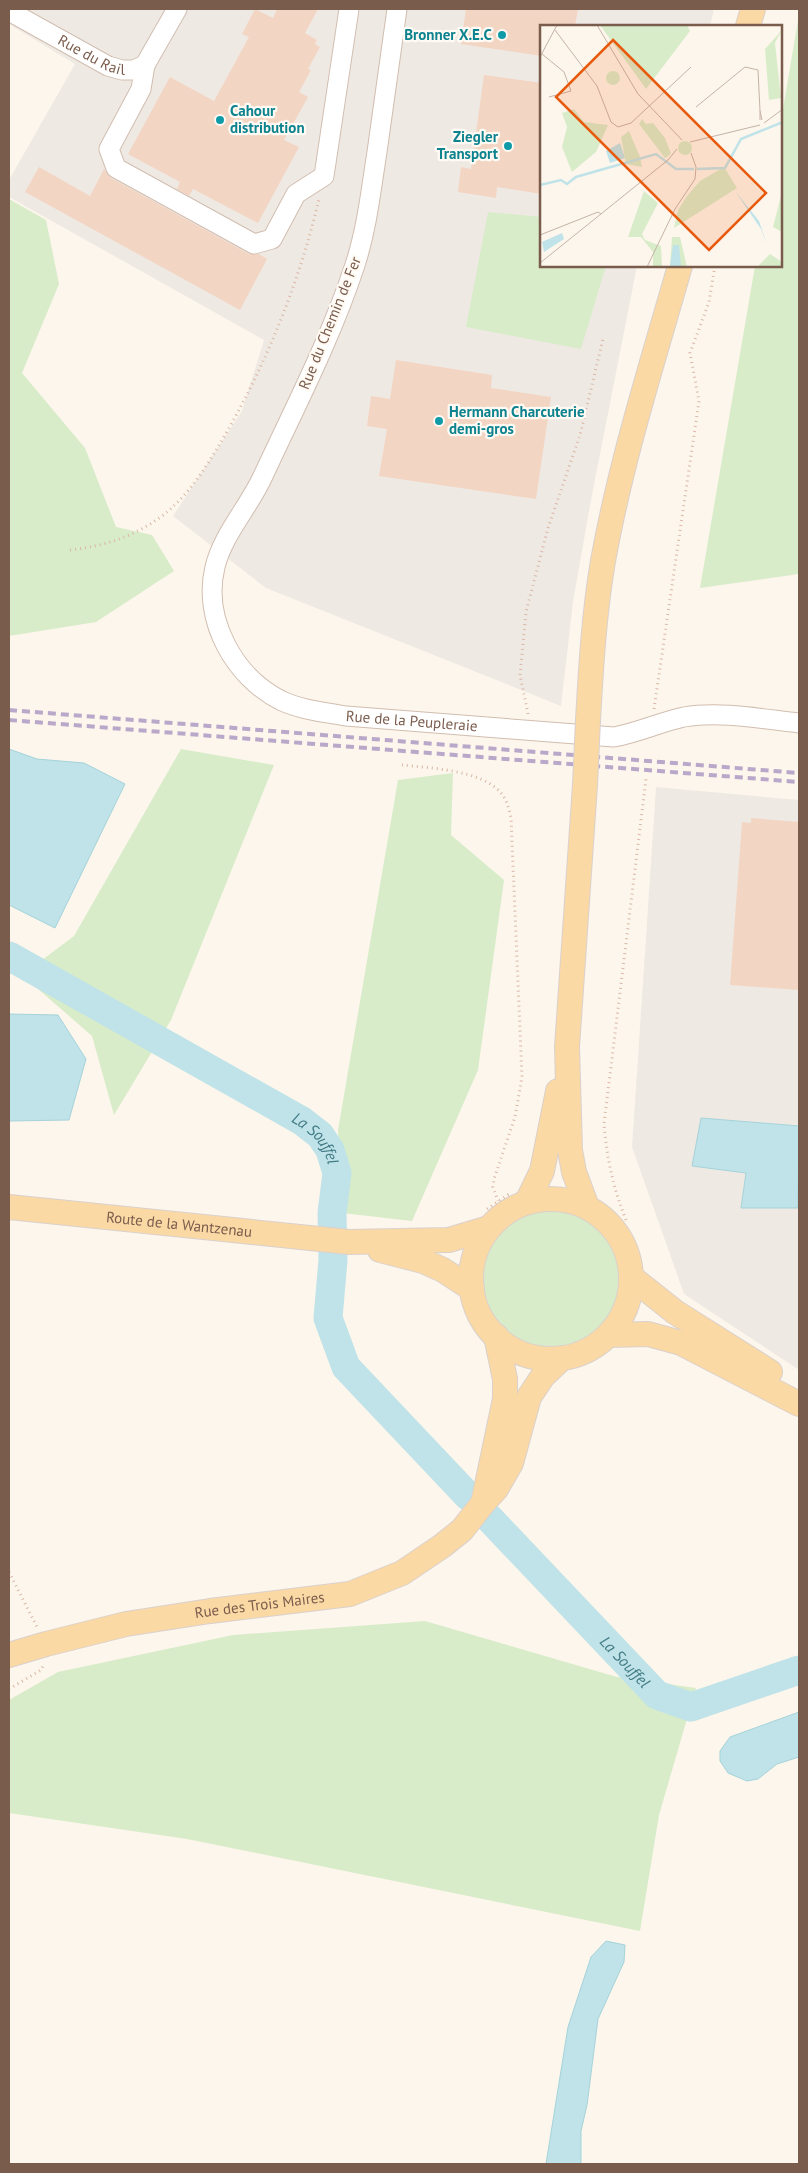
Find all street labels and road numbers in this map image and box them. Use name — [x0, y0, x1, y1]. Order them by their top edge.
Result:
street label: Rue du Rail — [55, 30, 125, 79]
street label: Rue du Chemin de Fer — [294, 254, 365, 392]
street label: Rue de la Peupleraie — [345, 706, 478, 735]
street label: Route de la Wantzenau — [105, 1207, 253, 1241]
street label: Rue des Trois Maires — [193, 1587, 326, 1622]

